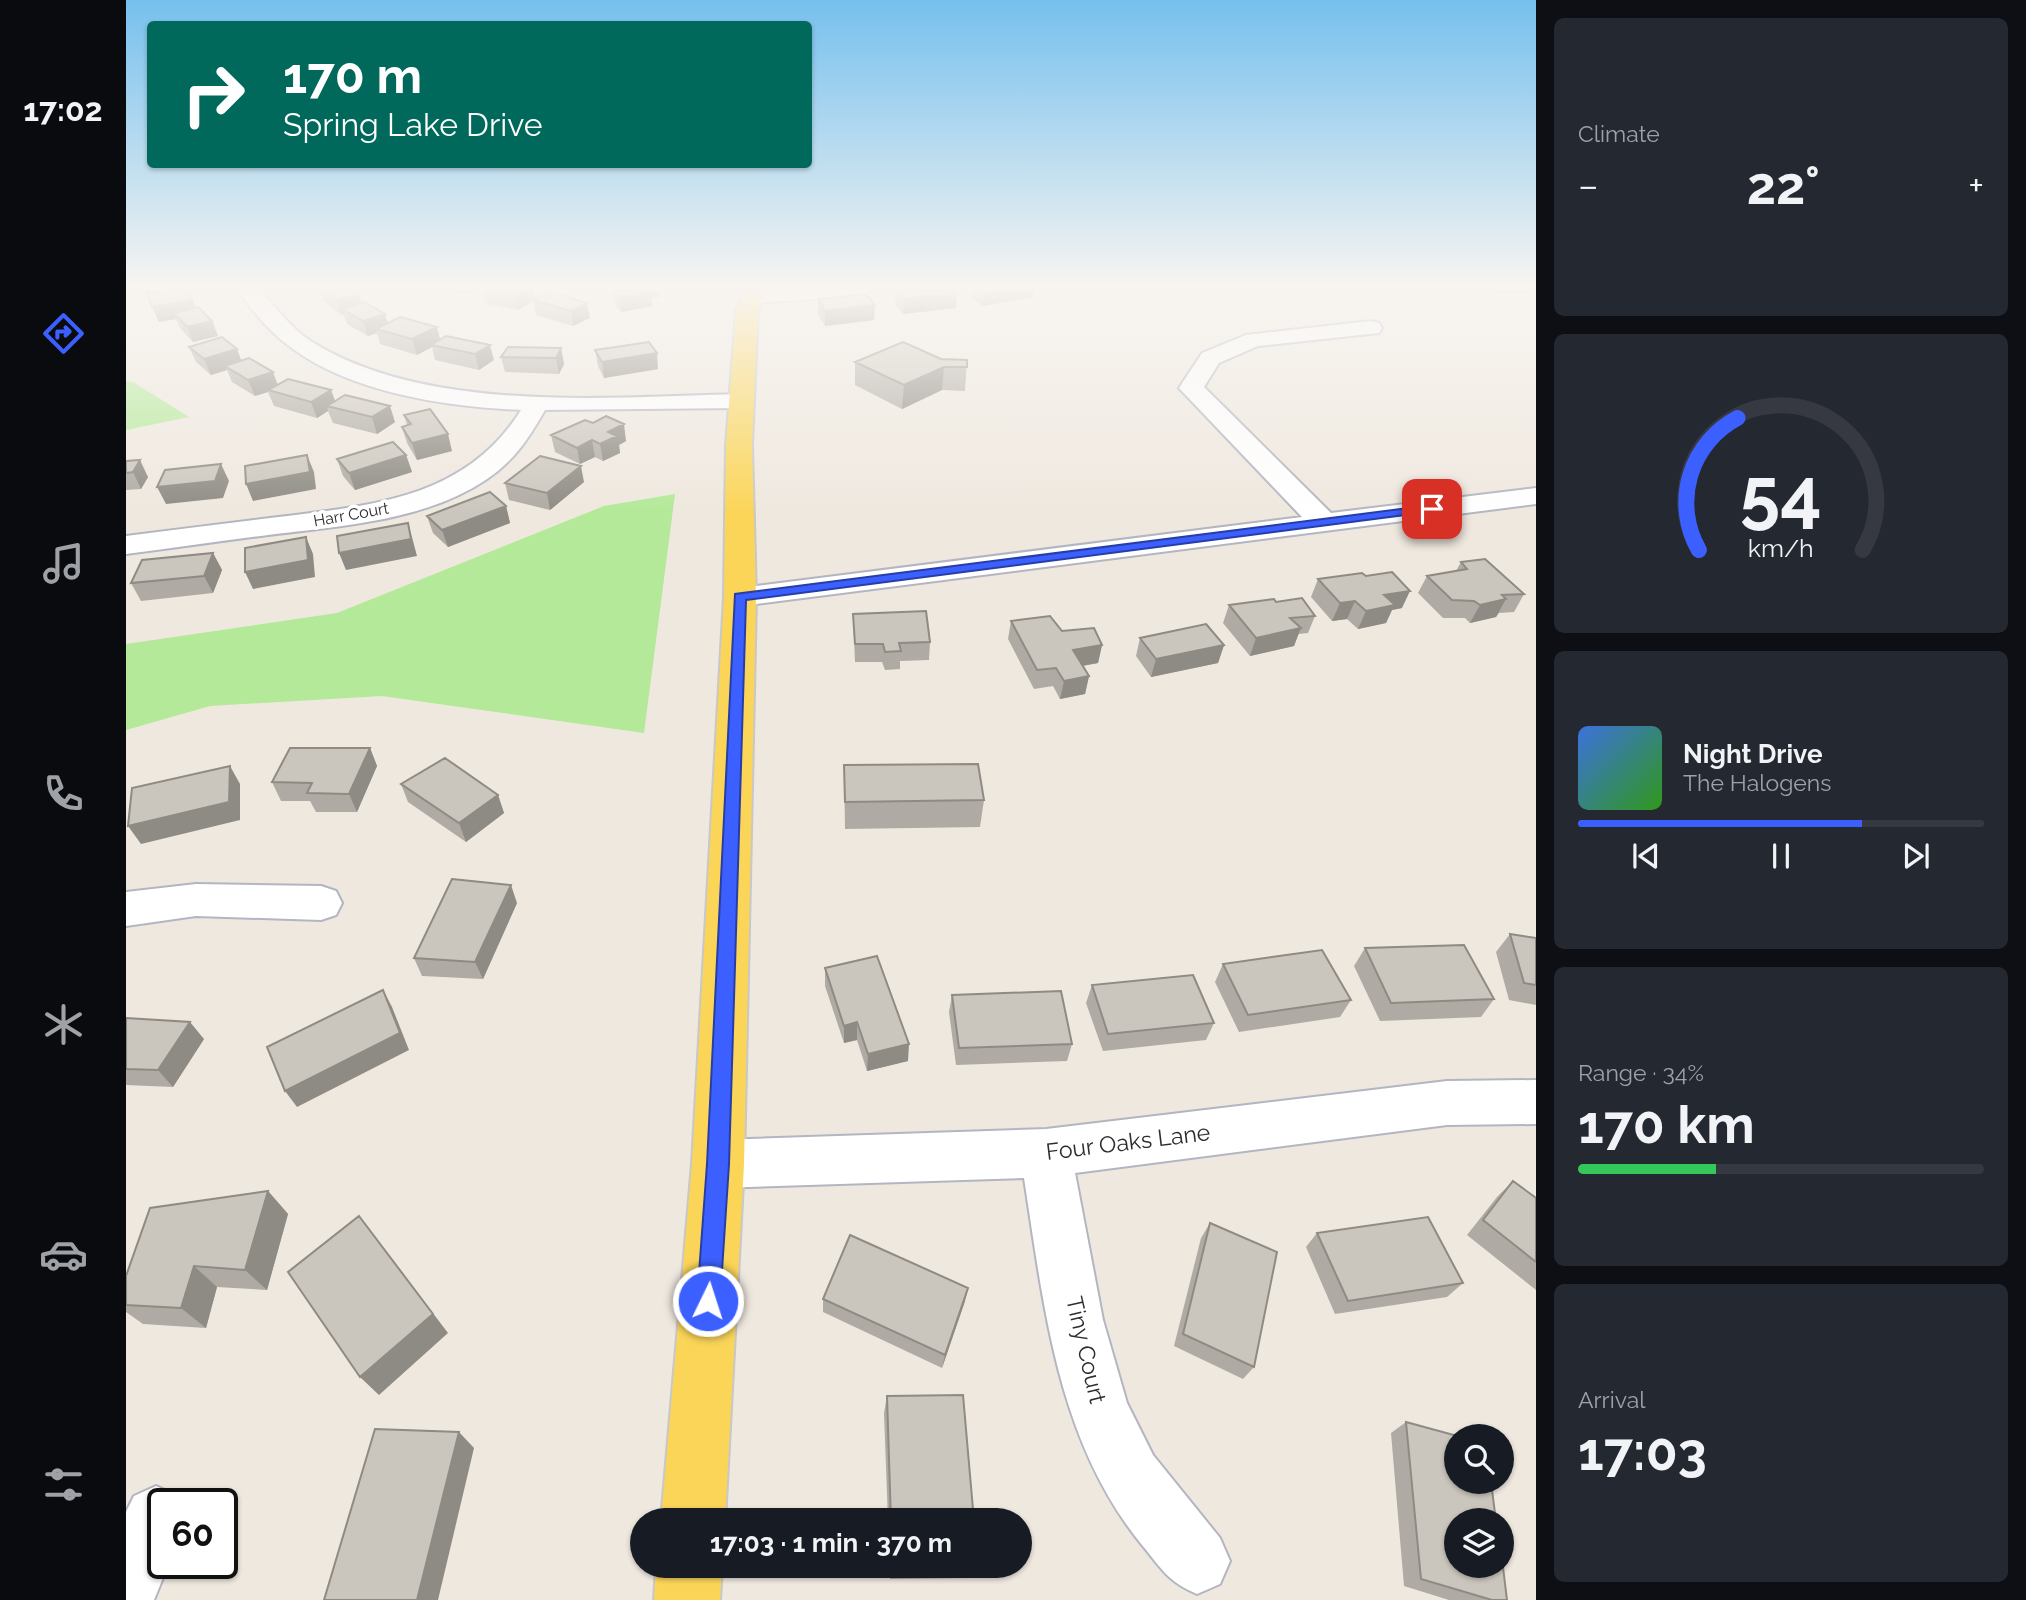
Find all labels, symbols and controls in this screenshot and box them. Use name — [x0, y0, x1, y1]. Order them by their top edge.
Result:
text: 170 m — [283, 47, 422, 104]
icon: right — [168, 49, 259, 140]
text: 17:02 — [23, 91, 103, 128]
text: Spring Lake Drive — [283, 106, 542, 143]
text: Climate — [1578, 120, 1660, 147]
text: 22° — [1747, 155, 1820, 216]
text: − — [1578, 163, 1598, 208]
text: + — [1968, 163, 1984, 208]
icon: directions — [39, 309, 88, 358]
text: 54 — [1740, 452, 1822, 537]
pin — [1402, 479, 1462, 539]
icon: arrive — [1413, 490, 1451, 528]
street label: Harr Court — [312, 498, 391, 530]
text: km/h — [1748, 532, 1814, 562]
icon: music — [39, 539, 88, 588]
text: Night Drive — [1683, 739, 1822, 769]
icon: phone — [39, 769, 88, 818]
text: The Halogens — [1683, 769, 1831, 796]
icon: previous — [1627, 837, 1665, 875]
icon: pause — [1762, 837, 1800, 875]
icon: next — [1897, 837, 1935, 875]
icon: climate — [39, 1000, 88, 1049]
text: Range · 34% — [1578, 1059, 1704, 1086]
text: 170 km — [1578, 1094, 1755, 1155]
street label: Four Oaks Lane — [1044, 1118, 1212, 1165]
icon: car — [39, 1230, 88, 1279]
position arrow — [671, 1264, 745, 1338]
street label: Tiny Court — [1061, 1294, 1112, 1406]
text: Arrival — [1578, 1386, 1645, 1413]
text: 17:03 — [1578, 1421, 1707, 1482]
map controls — [1444, 1424, 1514, 1578]
button: search — [1444, 1424, 1514, 1494]
icon: filters — [39, 1460, 88, 1509]
speed limit sign: 60 — [147, 1488, 238, 1579]
button: layers — [1444, 1508, 1514, 1578]
text: 17:03 · 1 min · 370 m — [710, 1528, 952, 1558]

